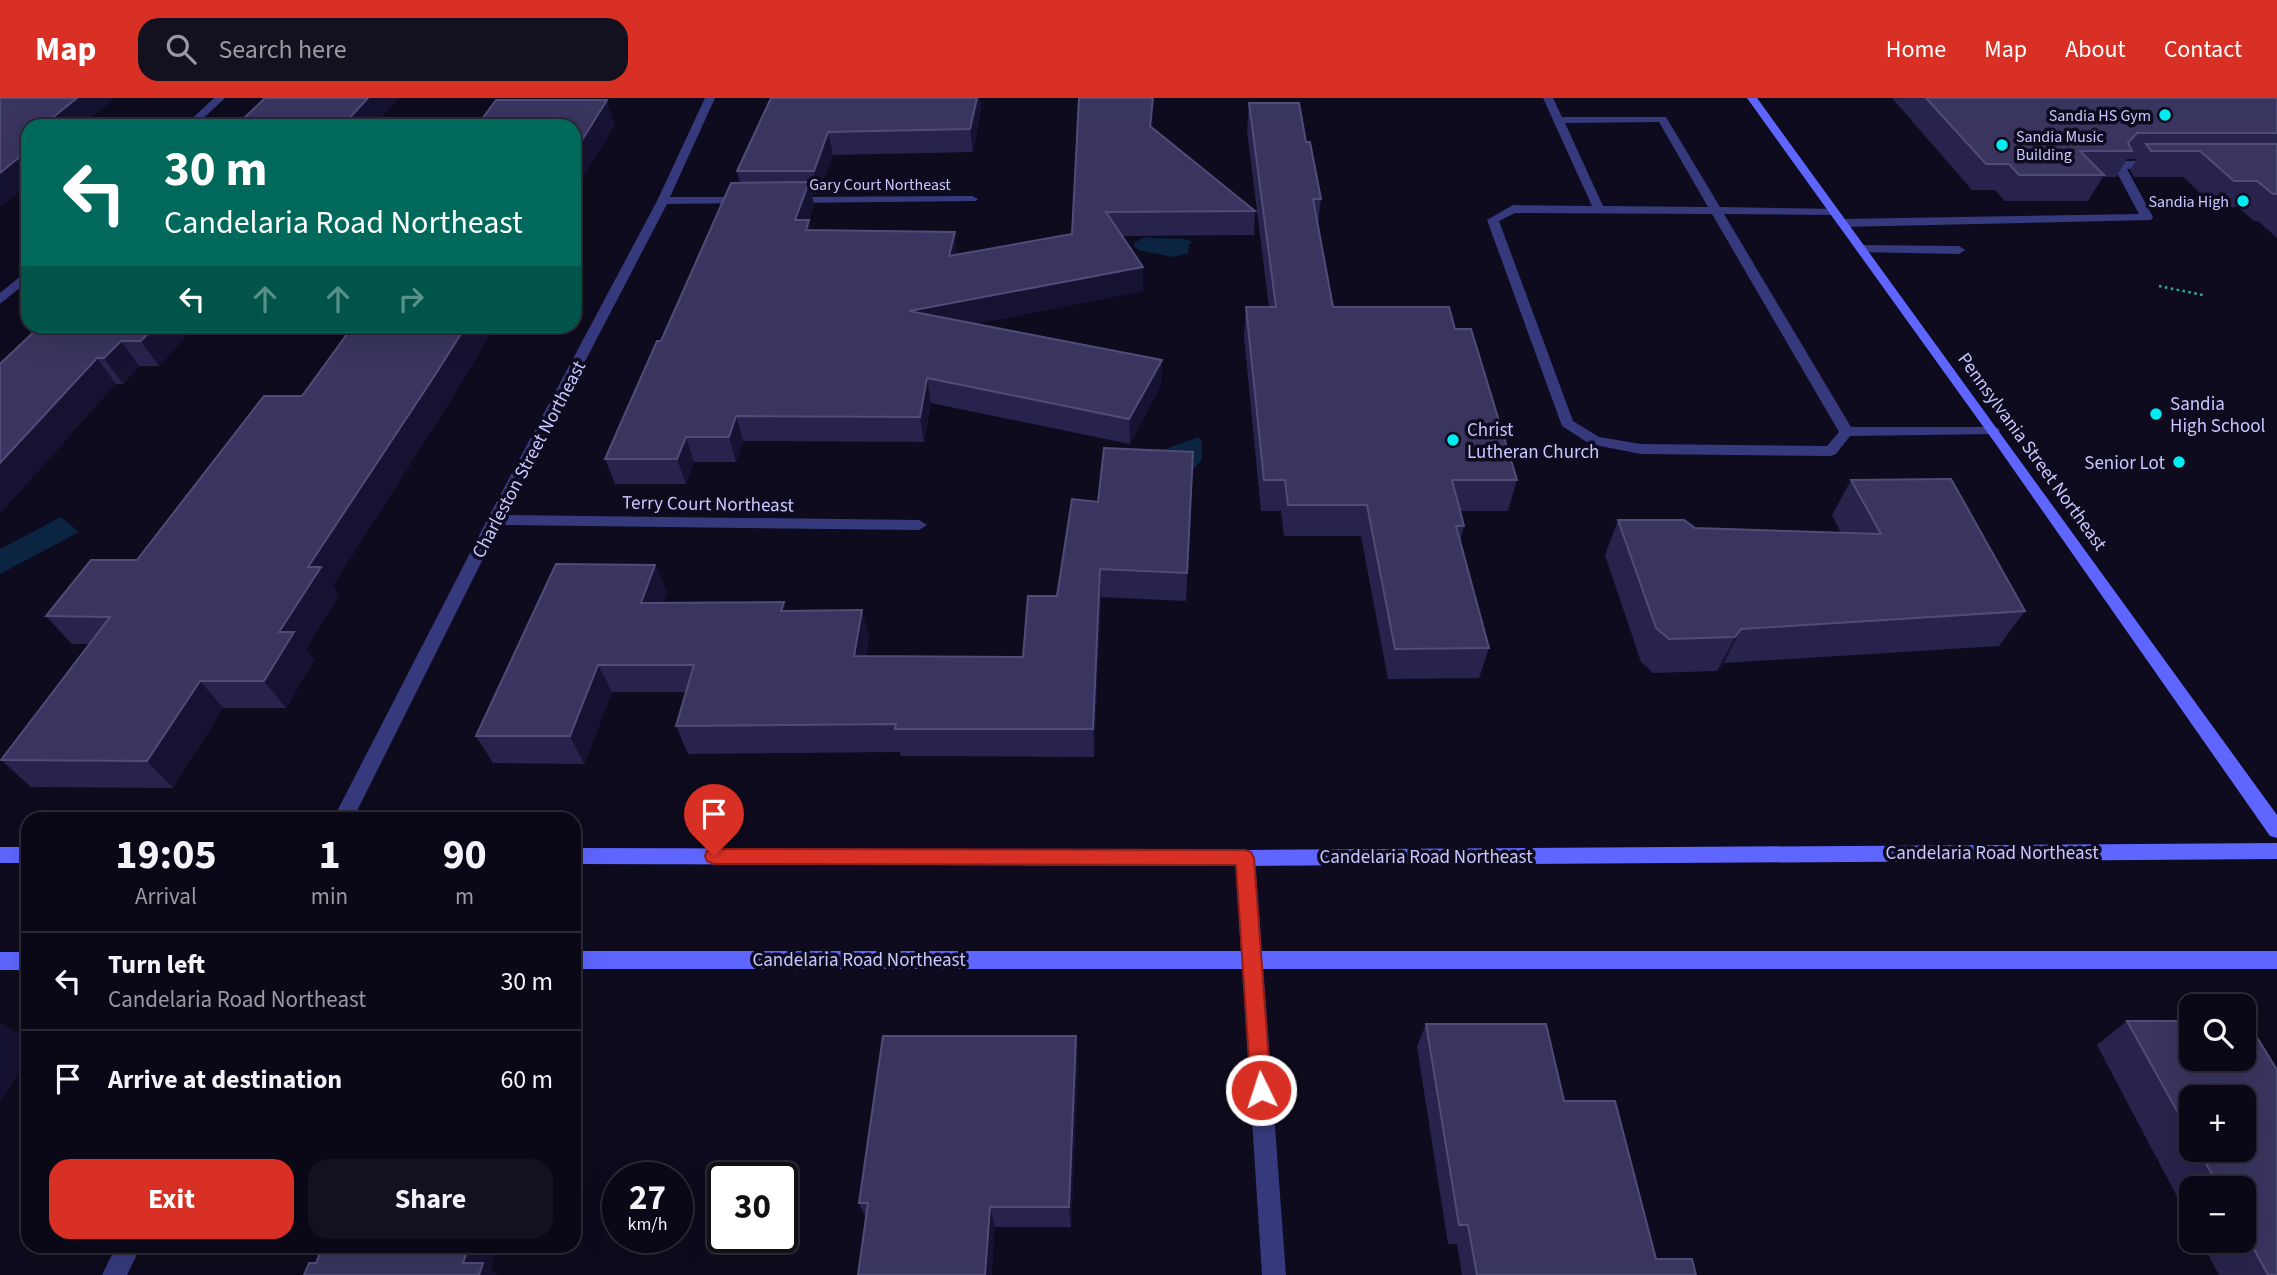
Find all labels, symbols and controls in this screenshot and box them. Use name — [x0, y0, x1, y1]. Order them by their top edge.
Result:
search box — [138, 18, 628, 81]
text: Map — [35, 26, 96, 73]
icon: search — [162, 30, 200, 68]
text: Search here — [218, 31, 347, 68]
text: Home — [1886, 32, 1946, 67]
text: Map — [1984, 32, 2027, 67]
text: About — [2065, 32, 2126, 67]
text: Contact — [2164, 32, 2242, 67]
place label: Sandia HS Gym — [2049, 105, 2151, 127]
marker: Sandia HS Gym — [2157, 107, 2173, 123]
place label: Sandia Music Building — [2016, 126, 2104, 166]
text: 30 m — [164, 135, 268, 205]
marker: Sandia Music Building — [1994, 137, 2010, 153]
icon: left — [49, 147, 140, 238]
street label: Gary Court Northeast — [809, 174, 951, 196]
place label: Sandia High — [2148, 191, 2229, 213]
marker: Sandia High — [2235, 193, 2251, 209]
text: Candelaria Road Northeast — [164, 200, 523, 246]
icon: left — [173, 280, 211, 318]
icon: ahead — [246, 280, 284, 318]
icon: ahead — [319, 280, 357, 318]
icon: right — [392, 280, 430, 318]
street label: Pennsylvania Street Northeast — [1951, 347, 2113, 557]
street label: Charleston Street Northeast — [466, 356, 593, 563]
place label: Sandia High School — [2170, 391, 2266, 440]
marker: Sandia High School — [2148, 406, 2164, 422]
place label: Christ Lutheran Church — [1467, 417, 1599, 466]
marker: Christ Lutheran Church — [1445, 432, 1461, 448]
place label: Senior Lot — [2084, 450, 2166, 477]
marker: Senior Lot — [2171, 454, 2187, 470]
street label: Terry Court Northeast — [622, 490, 795, 520]
pin — [684, 784, 744, 856]
icon: arrive — [695, 795, 733, 833]
text: 19:05 — [115, 825, 217, 885]
text: 1 — [318, 825, 341, 885]
text: 90 — [442, 825, 487, 885]
street label: Candelaria Road Northeast — [1885, 840, 2099, 867]
street label: Candelaria Road Northeast — [1319, 844, 1533, 871]
text: Arrival — [135, 880, 197, 913]
text: min — [311, 880, 348, 913]
text: m — [455, 880, 474, 913]
text: Turn left — [108, 946, 205, 983]
street label: Candelaria Road Northeast — [752, 947, 966, 974]
icon: left — [49, 962, 87, 1000]
text: 30 m — [500, 963, 553, 1000]
text: Candelaria Road Northeast — [108, 983, 366, 1016]
map controls — [2179, 994, 2256, 1253]
button: search — [2179, 994, 2256, 1071]
position arrow — [1224, 1053, 1298, 1127]
icon: arrive — [49, 1060, 87, 1098]
text: Arrive at destination — [108, 1061, 342, 1098]
text: 60 m — [500, 1061, 553, 1098]
button: + — [2179, 1085, 2256, 1162]
button: Exit — [49, 1159, 294, 1239]
button: Share — [308, 1159, 553, 1239]
speed limit sign: 30 — [707, 1162, 798, 1253]
text: 27 — [629, 1173, 666, 1223]
button: − — [2179, 1176, 2256, 1253]
text: km/h — [628, 1212, 667, 1237]

